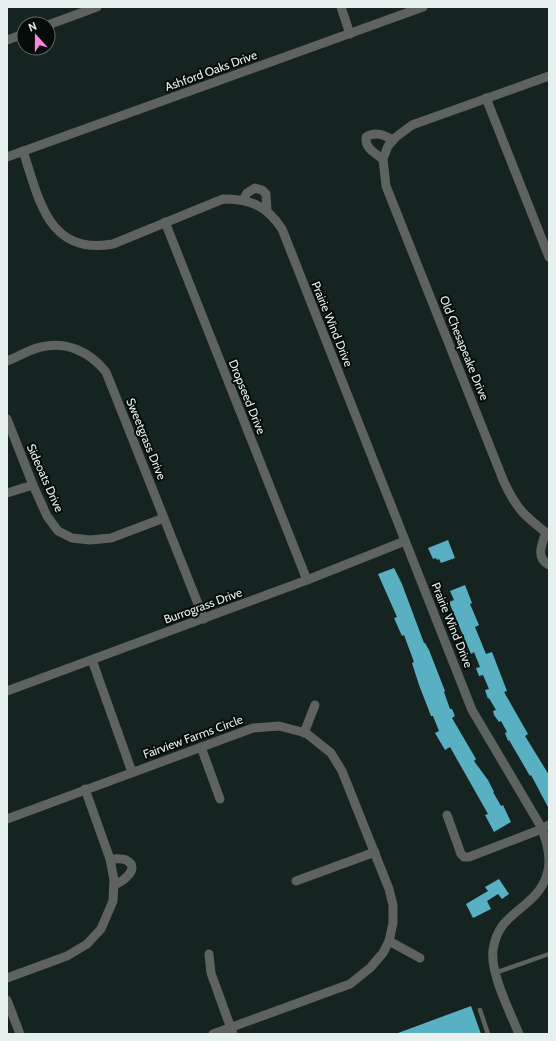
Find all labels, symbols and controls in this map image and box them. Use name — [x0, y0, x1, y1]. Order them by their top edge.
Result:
north arrow — [16, 16, 56, 56]
text: N — [26, 19, 39, 35]
street label: Ashford Oaks Drive — [163, 47, 259, 94]
street label: Prairie Wind Drive — [309, 279, 356, 369]
street label: Old Chesapeake Drive — [437, 293, 492, 402]
street label: Dropseed Drive — [226, 357, 269, 436]
street label: Sweetgrass Drive — [123, 396, 170, 482]
street label: Sideoats Drive — [24, 441, 67, 514]
street label: Prairie Wind Drive — [429, 580, 476, 670]
street label: Burrograss Drive — [162, 584, 244, 627]
street label: Fairview Farms Circle — [141, 711, 245, 762]

